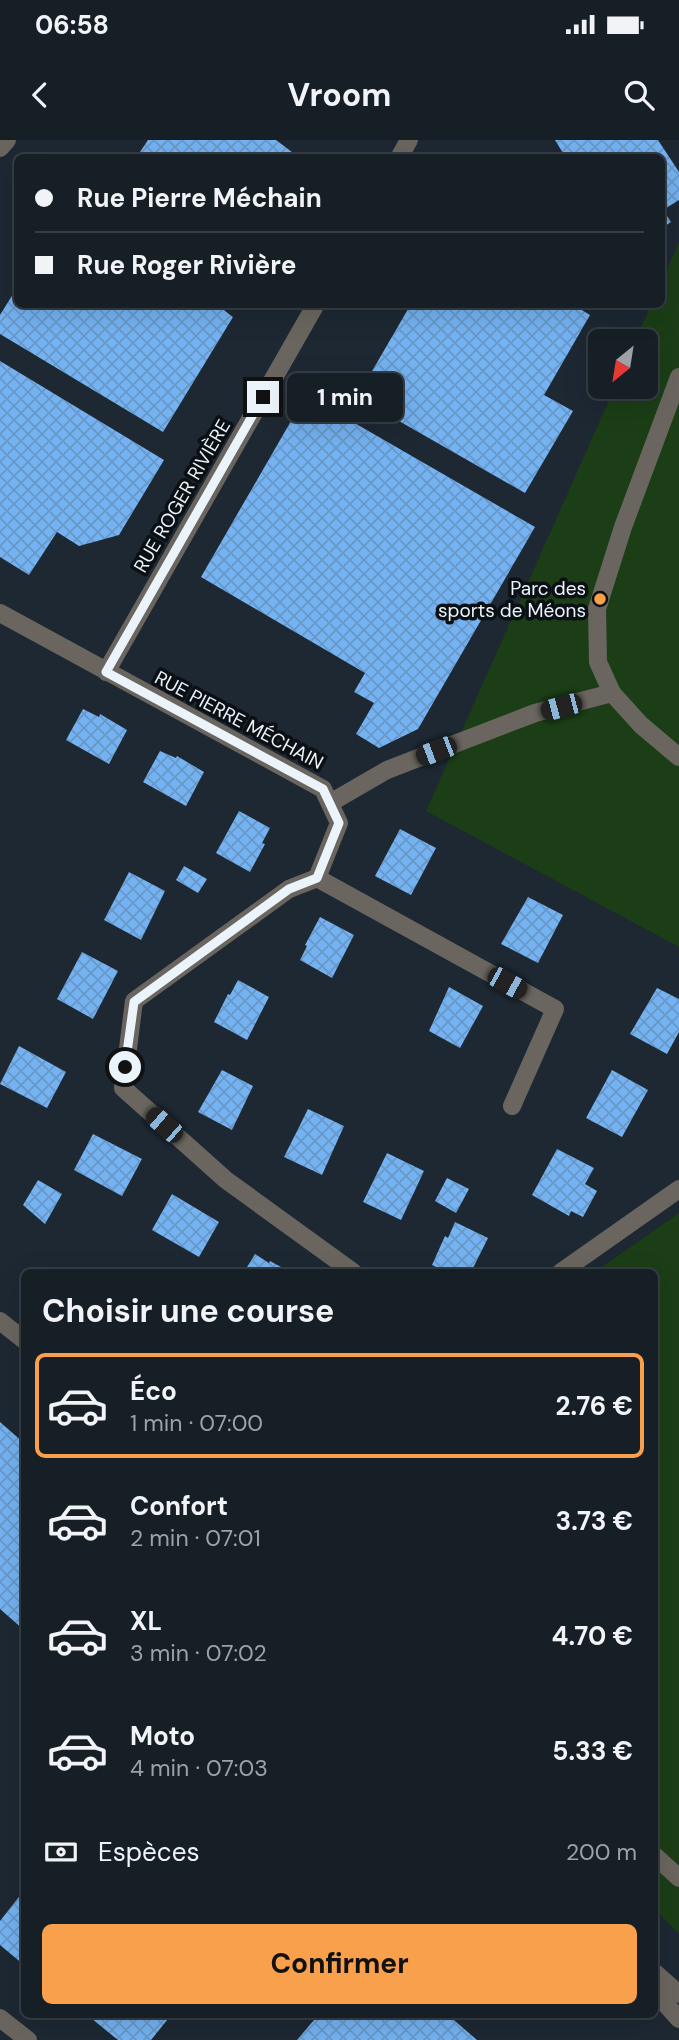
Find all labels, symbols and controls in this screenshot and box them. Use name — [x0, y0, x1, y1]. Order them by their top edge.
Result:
text: 06:58 — [35, 8, 109, 42]
text: Vroom — [288, 74, 391, 116]
icon: back — [21, 76, 59, 114]
icon: search — [620, 76, 658, 114]
text: Rue Pierre Méchain — [77, 181, 322, 215]
text: Rue Roger Rivière — [77, 248, 296, 282]
north arrow — [588, 329, 658, 399]
map controls — [588, 329, 658, 399]
callout: 1 min — [288, 372, 403, 422]
route end — [247, 381, 279, 413]
text: 1 min — [317, 382, 373, 412]
street label: RUE ROGER RIVIÈRE — [128, 415, 236, 577]
place label: Parc des sports de Méons — [438, 576, 586, 623]
marker: Parc des sports de Méons — [592, 591, 608, 607]
street label: RUE PIERRE MÉCHAIN — [150, 665, 328, 775]
car — [538, 691, 585, 723]
car — [413, 734, 460, 768]
car — [484, 964, 531, 1002]
route start — [109, 1051, 141, 1083]
car — [142, 1103, 187, 1147]
text: Choisir une course — [42, 1290, 334, 1332]
icon: car — [46, 1374, 109, 1437]
text: Éco — [130, 1374, 177, 1408]
text: 2.76 € — [555, 1389, 633, 1423]
text: 1 min · 07:00 — [130, 1408, 263, 1438]
icon: car — [46, 1489, 109, 1552]
text: Confort — [130, 1489, 228, 1523]
text: 3.73 € — [556, 1504, 633, 1538]
text: 2 min · 07:01 — [130, 1523, 261, 1553]
icon: car — [46, 1604, 109, 1667]
text: XL — [130, 1604, 162, 1638]
text: 4.70 € — [552, 1619, 633, 1653]
text: 3 min · 07:02 — [130, 1638, 267, 1668]
icon: car — [46, 1719, 109, 1782]
text: Moto — [130, 1719, 195, 1753]
text: 5.33 € — [552, 1734, 633, 1768]
text: 4 min · 07:03 — [130, 1753, 268, 1783]
icon: cash — [42, 1833, 80, 1871]
text: Espèces — [98, 1835, 199, 1869]
text: 200 m — [566, 1837, 637, 1867]
button: Confirmer — [42, 1924, 637, 2004]

